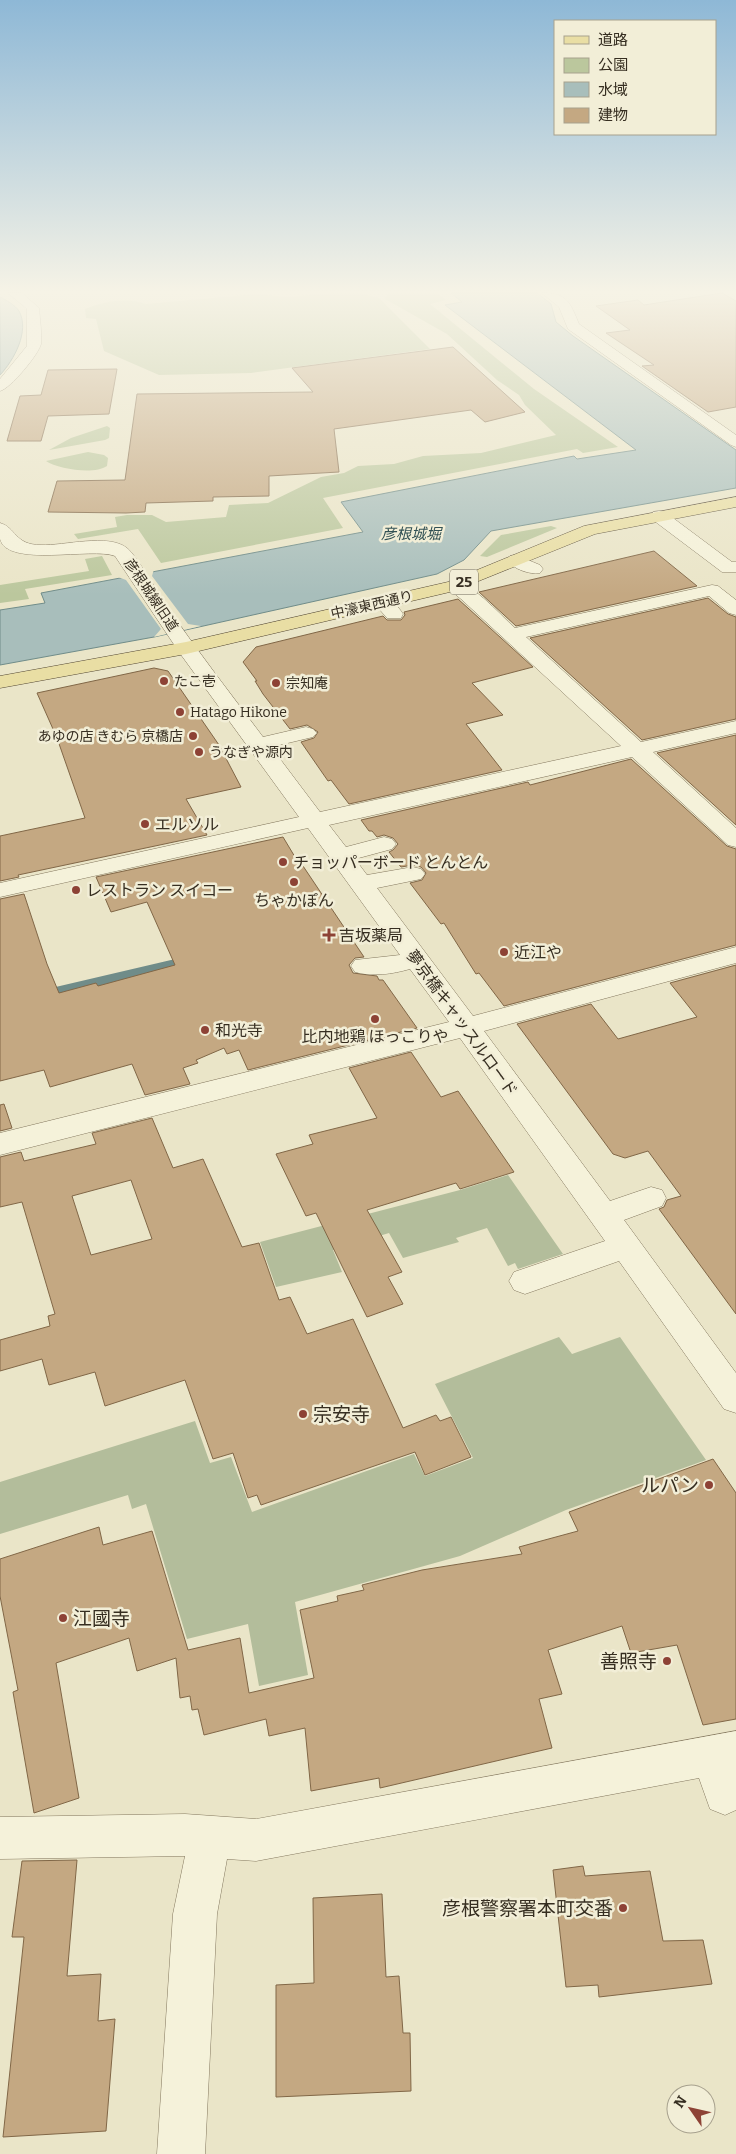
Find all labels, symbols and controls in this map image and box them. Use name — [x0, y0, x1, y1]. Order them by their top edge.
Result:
legend — [554, 20, 716, 135]
text: 道路 — [598, 31, 628, 49]
text: 公園 — [598, 56, 628, 74]
text: 水域 — [598, 81, 628, 99]
text: 建物 — [598, 106, 628, 124]
water label: 彦根城堀 — [381, 525, 443, 543]
street label: 彦根城線旧道 — [120, 555, 182, 635]
road number: 25 — [450, 570, 478, 594]
street label: 中濠東西通り — [329, 587, 415, 623]
place label: たこ壱 — [174, 673, 216, 690]
marker: たこ壱 — [158, 675, 170, 687]
place label: 宗知庵 — [286, 675, 328, 692]
marker: 宗知庵 — [270, 677, 282, 689]
place label: Hatago Hikone — [190, 704, 287, 721]
marker: Hatago Hikone — [174, 706, 186, 718]
place label: あゆの店 きむら 京橋店 — [37, 728, 183, 745]
marker: あゆの店 きむら 京橋店 — [187, 730, 199, 742]
place label: うなぎや源内 — [209, 744, 293, 761]
marker: うなぎや源内 — [193, 746, 205, 758]
place label: エルソル — [155, 815, 219, 834]
marker: エルソル — [139, 818, 151, 830]
place label: チョッパーボード とんとん — [293, 853, 488, 872]
marker: チョッパーボード とんとん — [277, 856, 289, 868]
marker: ちゃかぽん — [288, 876, 300, 888]
place label: レストラン スイコー — [86, 881, 233, 900]
marker: レストラン スイコー — [70, 884, 82, 896]
place label: ちゃかぽん — [254, 891, 334, 910]
place label: 吉坂薬局 — [339, 926, 403, 945]
marker: 吉坂薬局 — [323, 929, 335, 941]
place label: 近江や — [514, 943, 562, 962]
street label: 夢京橋キャッスルロード — [403, 946, 521, 1100]
marker: 近江や — [498, 946, 510, 958]
marker: 比内地鶏 ほっこりや — [369, 1013, 381, 1025]
place label: 和光寺 — [215, 1021, 263, 1040]
marker: 和光寺 — [199, 1024, 211, 1036]
place label: 比内地鶏 ほっこりや — [301, 1027, 449, 1046]
place label: 宗安寺 — [313, 1403, 370, 1426]
marker: 宗安寺 — [297, 1408, 309, 1420]
place label: ルパン — [641, 1474, 699, 1497]
marker: ルパン — [703, 1479, 715, 1491]
place label: 江國寺 — [73, 1607, 130, 1630]
marker: 江國寺 — [57, 1612, 69, 1624]
place label: 善照寺 — [600, 1650, 657, 1673]
marker: 善照寺 — [661, 1655, 673, 1667]
place label: 彦根警察署本町交番 — [442, 1897, 613, 1920]
marker: 彦根警察署本町交番 — [617, 1902, 629, 1914]
north arrow — [666, 2084, 716, 2134]
text: N — [671, 2093, 691, 2111]

